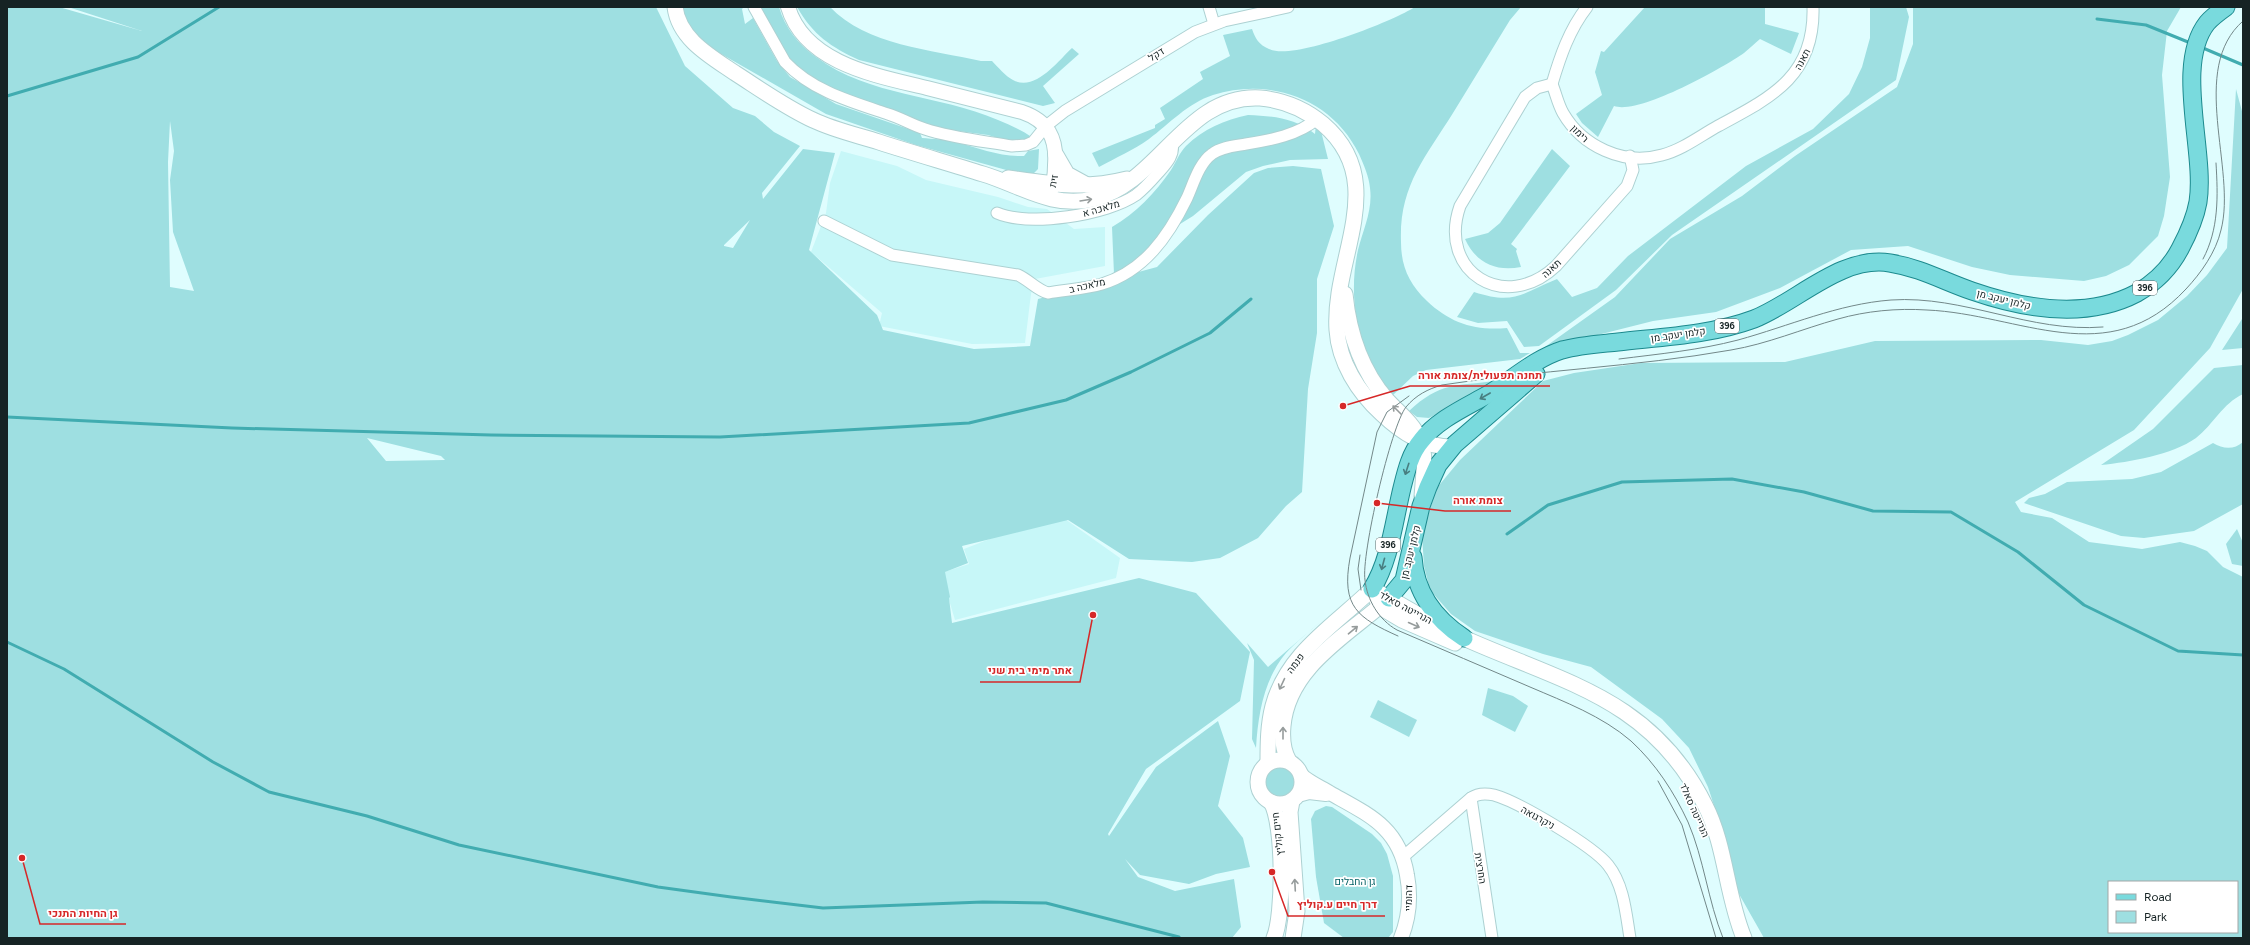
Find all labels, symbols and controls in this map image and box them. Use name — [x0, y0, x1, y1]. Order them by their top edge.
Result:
street label: דקל — [1146, 45, 1167, 64]
street label: תאנה — [1791, 46, 1813, 72]
street label: רימון — [1568, 122, 1591, 145]
street label: זית — [1046, 173, 1061, 189]
one-way arrow — [1079, 196, 1092, 204]
street label: מלאכה א — [1081, 197, 1121, 220]
street label: תאנה — [1539, 256, 1564, 281]
street label: מלאכה ב — [1068, 275, 1107, 296]
road number: 396 — [2133, 281, 2157, 295]
street label: קלמן יעקב מן — [1976, 287, 2032, 312]
road number: 396 — [1715, 319, 1739, 333]
street label: קלמן יעקב מן — [1650, 324, 1706, 345]
callout: תחנה תפעולית/צומת אורה — [1410, 363, 1550, 386]
text: תחנה תפעולית/צומת אורה — [1418, 369, 1542, 382]
one-way arrow — [1479, 392, 1491, 400]
one-way arrow — [1392, 406, 1402, 415]
one-way arrow — [1403, 462, 1410, 475]
callout: צומת אורה — [1445, 488, 1511, 511]
text: צומת אורה — [1453, 494, 1504, 507]
street label: קלמן יעקב מן — [1398, 524, 1423, 580]
road number: 396 — [1376, 538, 1400, 552]
one-way arrow — [1379, 557, 1386, 570]
street label: הנרייטה סאלד — [1377, 588, 1435, 627]
one-way arrow — [1407, 622, 1419, 629]
one-way arrow — [1347, 625, 1358, 634]
street label: פנמה — [1284, 651, 1307, 676]
callout: אתר מימי בית שני — [980, 659, 1080, 682]
text: אתר מימי בית שני — [988, 664, 1072, 677]
one-way arrow — [1277, 678, 1285, 690]
one-way arrow — [1279, 727, 1287, 740]
street label: הנרייטה סאלד — [1677, 781, 1712, 839]
street label: ניקרגואה — [1518, 803, 1557, 832]
street label: חיים קוליץ — [1269, 812, 1286, 856]
street label: החרצית — [1472, 851, 1489, 885]
park label: גן החבלים — [1335, 875, 1376, 888]
one-way arrow — [1292, 879, 1299, 892]
legend — [2108, 881, 2238, 933]
street label: דהומיי — [1402, 885, 1415, 911]
text: Road — [2144, 890, 2172, 904]
callout: דרך חיים ע.קוליץ — [1288, 893, 1385, 916]
text: דרך חיים ע.קוליץ — [1297, 898, 1377, 911]
callout: גן החיות התנכי — [40, 901, 126, 924]
text: גן החיות התנכי — [48, 907, 118, 920]
text: Park — [2144, 910, 2167, 924]

